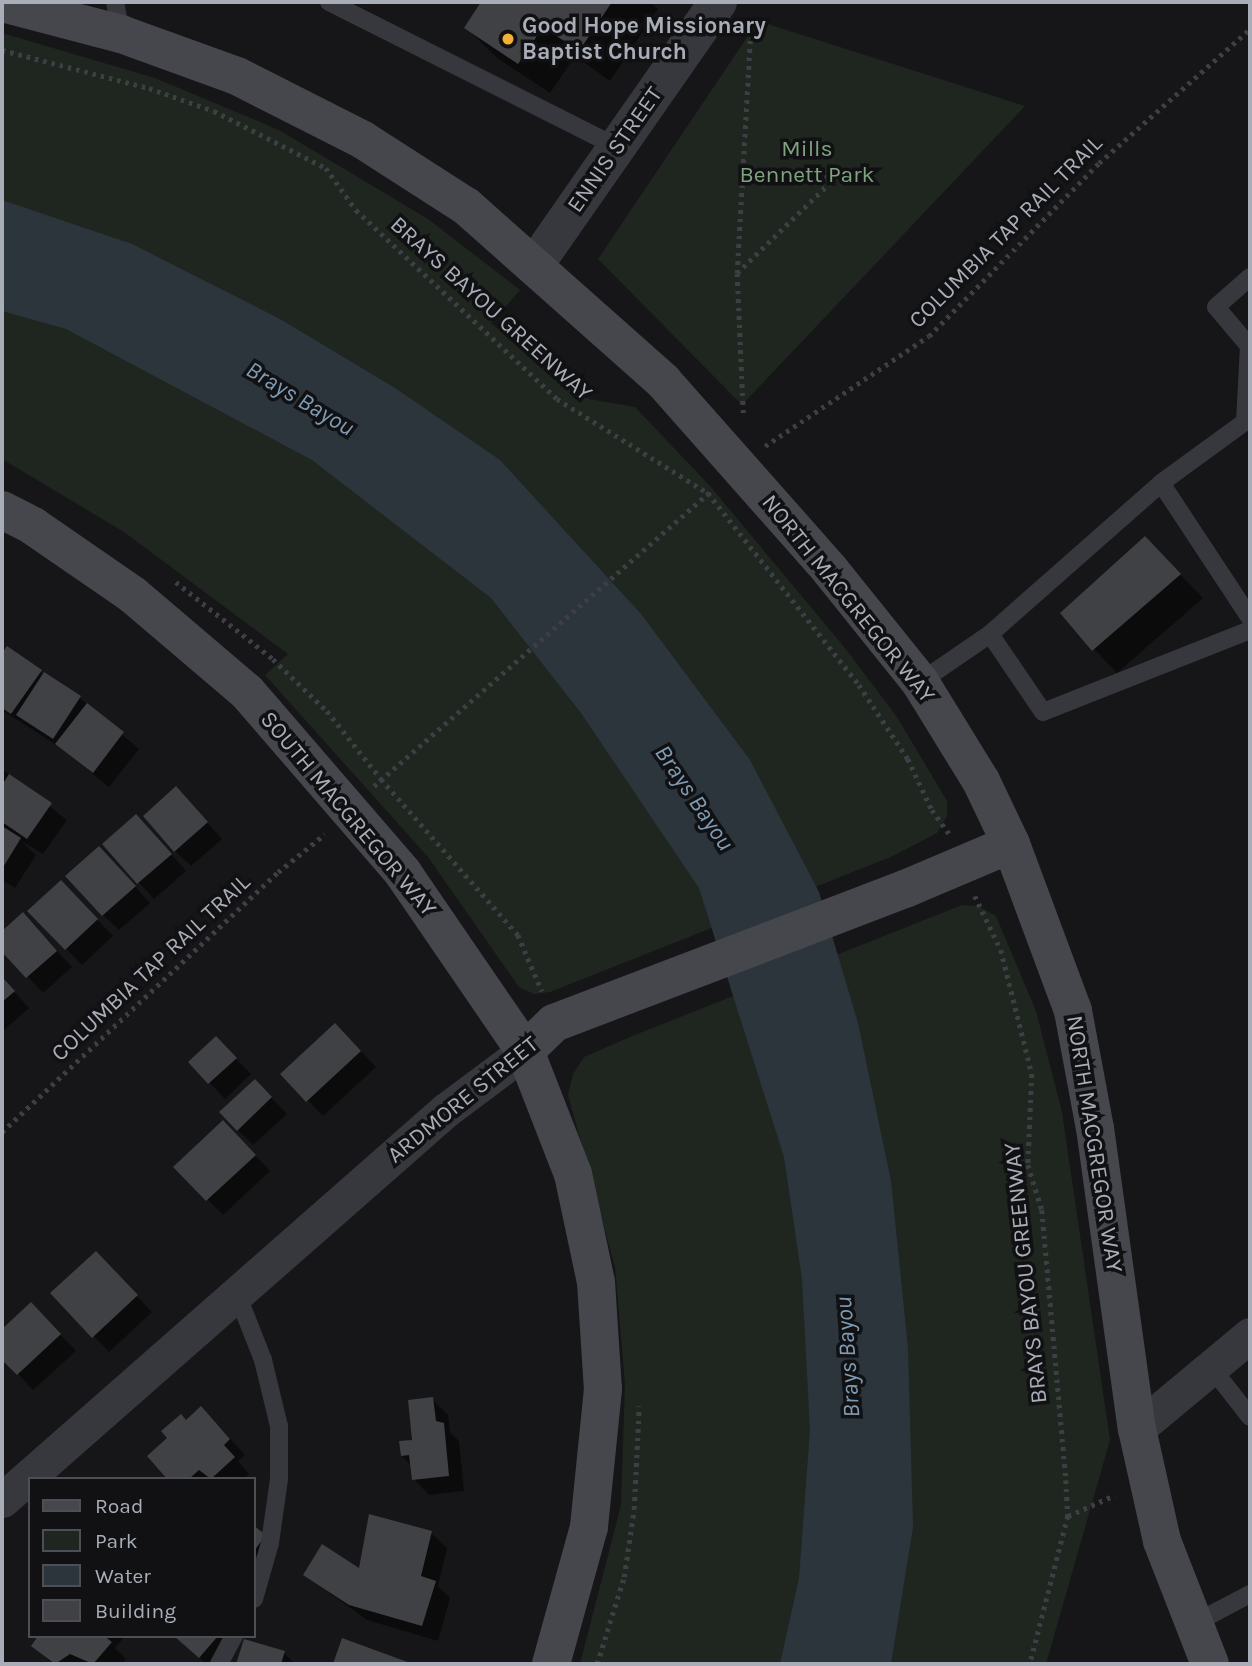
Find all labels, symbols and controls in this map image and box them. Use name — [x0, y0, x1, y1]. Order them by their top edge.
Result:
place label: Good Hope Missionary Baptist Church — [522, 12, 766, 66]
marker: Good Hope Missionary Baptist Church — [500, 31, 516, 47]
street label: ENNIS STREET — [562, 82, 668, 218]
street label: COLUMBIA TAP RAIL TRAIL — [904, 130, 1108, 334]
park label: Mills Bennett Park — [739, 135, 875, 189]
street label: BRAYS BAYOU GREENWAY — [384, 211, 598, 407]
water label: Brays Bayou — [240, 355, 360, 443]
street label: NORTH MACGREGOR WAY — [755, 489, 941, 709]
street label: SOUTH MACGREGOR WAY — [254, 706, 442, 922]
water label: Brays Bayou — [648, 740, 740, 856]
street label: COLUMBIA TAP RAIL TRAIL — [46, 869, 256, 1067]
street label: NORTH MACGREGOR WAY — [1060, 1013, 1128, 1275]
street label: ARDMORE STREET — [382, 1031, 544, 1169]
street label: BRAYS BAYOU GREENWAY — [999, 1141, 1053, 1405]
water label: Brays Bayou — [829, 1295, 867, 1419]
legend — [28, 1477, 256, 1638]
text: Road — [95, 1494, 143, 1518]
text: Park — [95, 1529, 138, 1553]
text: Water — [95, 1564, 151, 1588]
text: Building — [95, 1599, 176, 1623]

